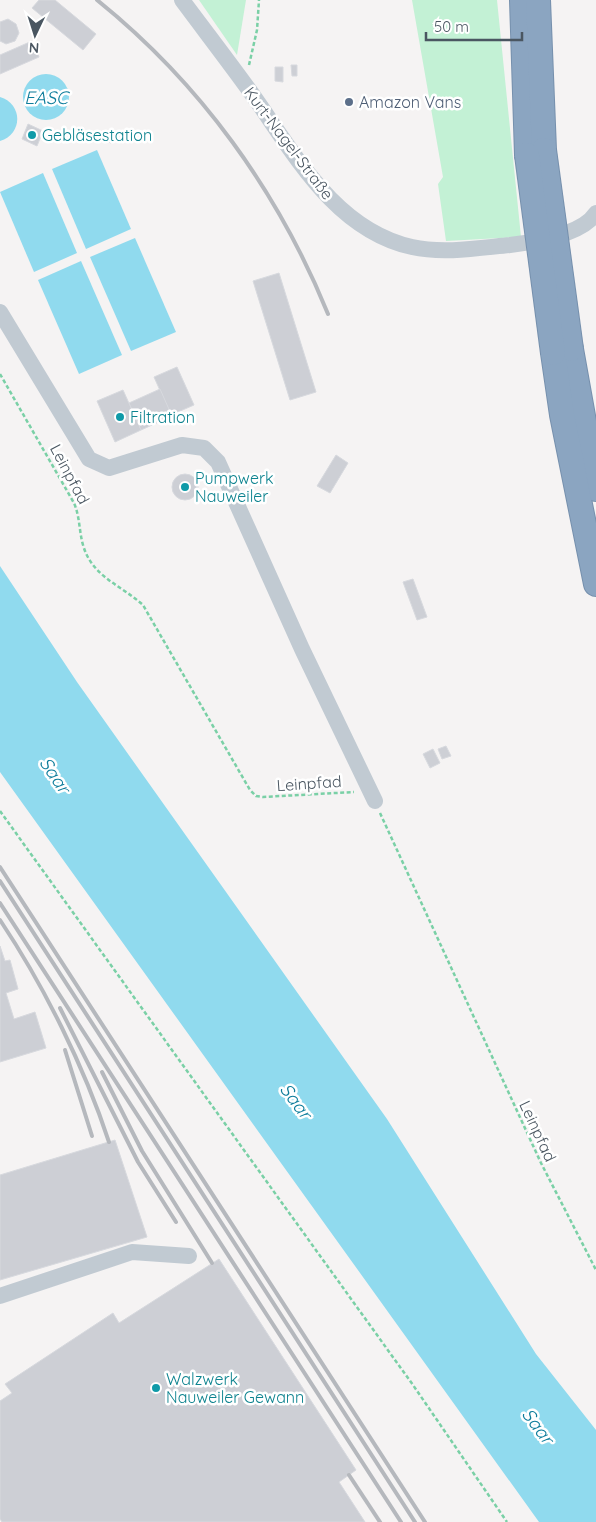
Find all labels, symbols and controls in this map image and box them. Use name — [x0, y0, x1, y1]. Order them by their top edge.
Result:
north arrow — [10, 10, 60, 60]
scale bar — [426, 10, 522, 42]
text: 50 m — [434, 17, 469, 36]
text: N — [28, 39, 40, 57]
street label: Kurt-Nagel-Straße — [240, 83, 338, 203]
water label: EASC — [24, 86, 70, 109]
place label: Amazon Vans — [359, 92, 461, 112]
marker: Amazon Vans — [343, 96, 355, 108]
place label: Gebläsestation — [42, 125, 152, 145]
marker: Gebläsestation — [26, 129, 38, 141]
place label: Filtration — [130, 407, 195, 427]
marker: Filtration — [114, 411, 126, 423]
street label: Leinpfad — [46, 441, 94, 507]
place label: Pumpwerk Nauweiler — [195, 468, 274, 506]
marker: Pumpwerk Nauweiler — [179, 481, 191, 493]
water label: Saar — [35, 752, 77, 799]
street label: Leinpfad — [276, 771, 342, 795]
water label: Saar — [275, 1078, 318, 1125]
street label: Leinpfad — [515, 1097, 561, 1165]
place label: Walzwerk Nauweiler Gewann — [166, 1369, 304, 1407]
marker: Walzwerk Nauweiler Gewann — [150, 1382, 162, 1394]
water label: Saar — [517, 1403, 560, 1450]

